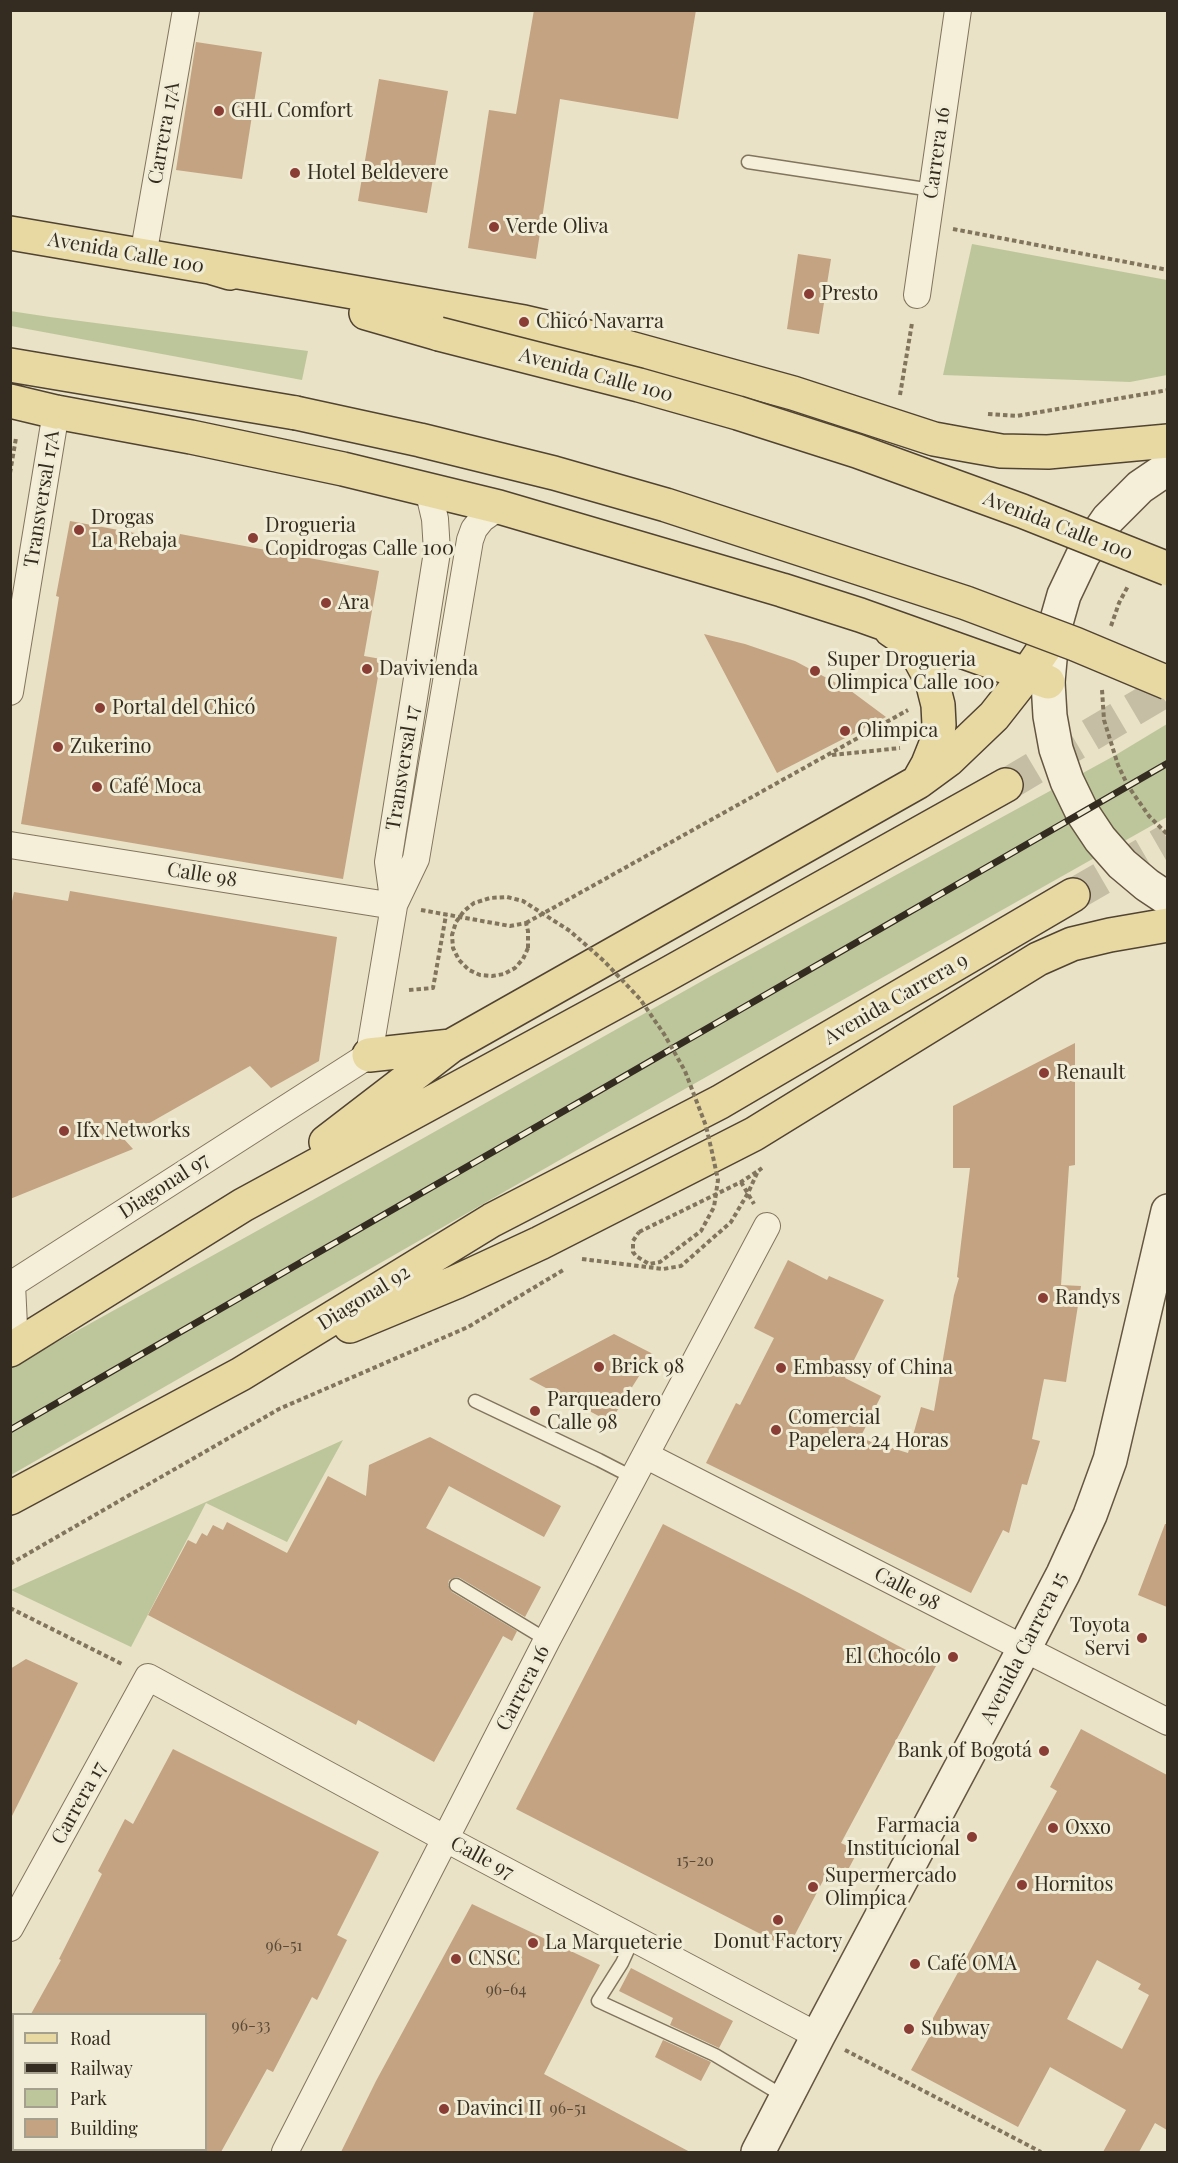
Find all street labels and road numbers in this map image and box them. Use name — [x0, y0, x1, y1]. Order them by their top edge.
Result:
street label: Carrera 17A — [143, 80, 185, 186]
street label: Carrera 16 — [919, 105, 955, 201]
street label: Avenida Calle 100 — [46, 227, 206, 279]
street label: Avenida Calle 100 — [517, 343, 675, 407]
street label: Transversal 17A — [19, 429, 65, 569]
street label: Avenida Calle 100 — [980, 486, 1136, 566]
street label: Transversal 17 — [381, 704, 425, 832]
street label: Calle 98 — [165, 858, 239, 892]
street label: Avenida Carrera 9 — [820, 948, 972, 1050]
street label: Diagonal 97 — [114, 1148, 214, 1224]
street label: Diagonal 92 — [314, 1260, 414, 1336]
street label: Calle 98 — [870, 1562, 944, 1616]
street label: Avenida Carrera 15 — [975, 1568, 1073, 1728]
street label: Carrera 16 — [491, 1641, 555, 1735]
street label: Carrera 17 — [47, 1758, 111, 1848]
street label: Calle 97 — [446, 1831, 518, 1885]

